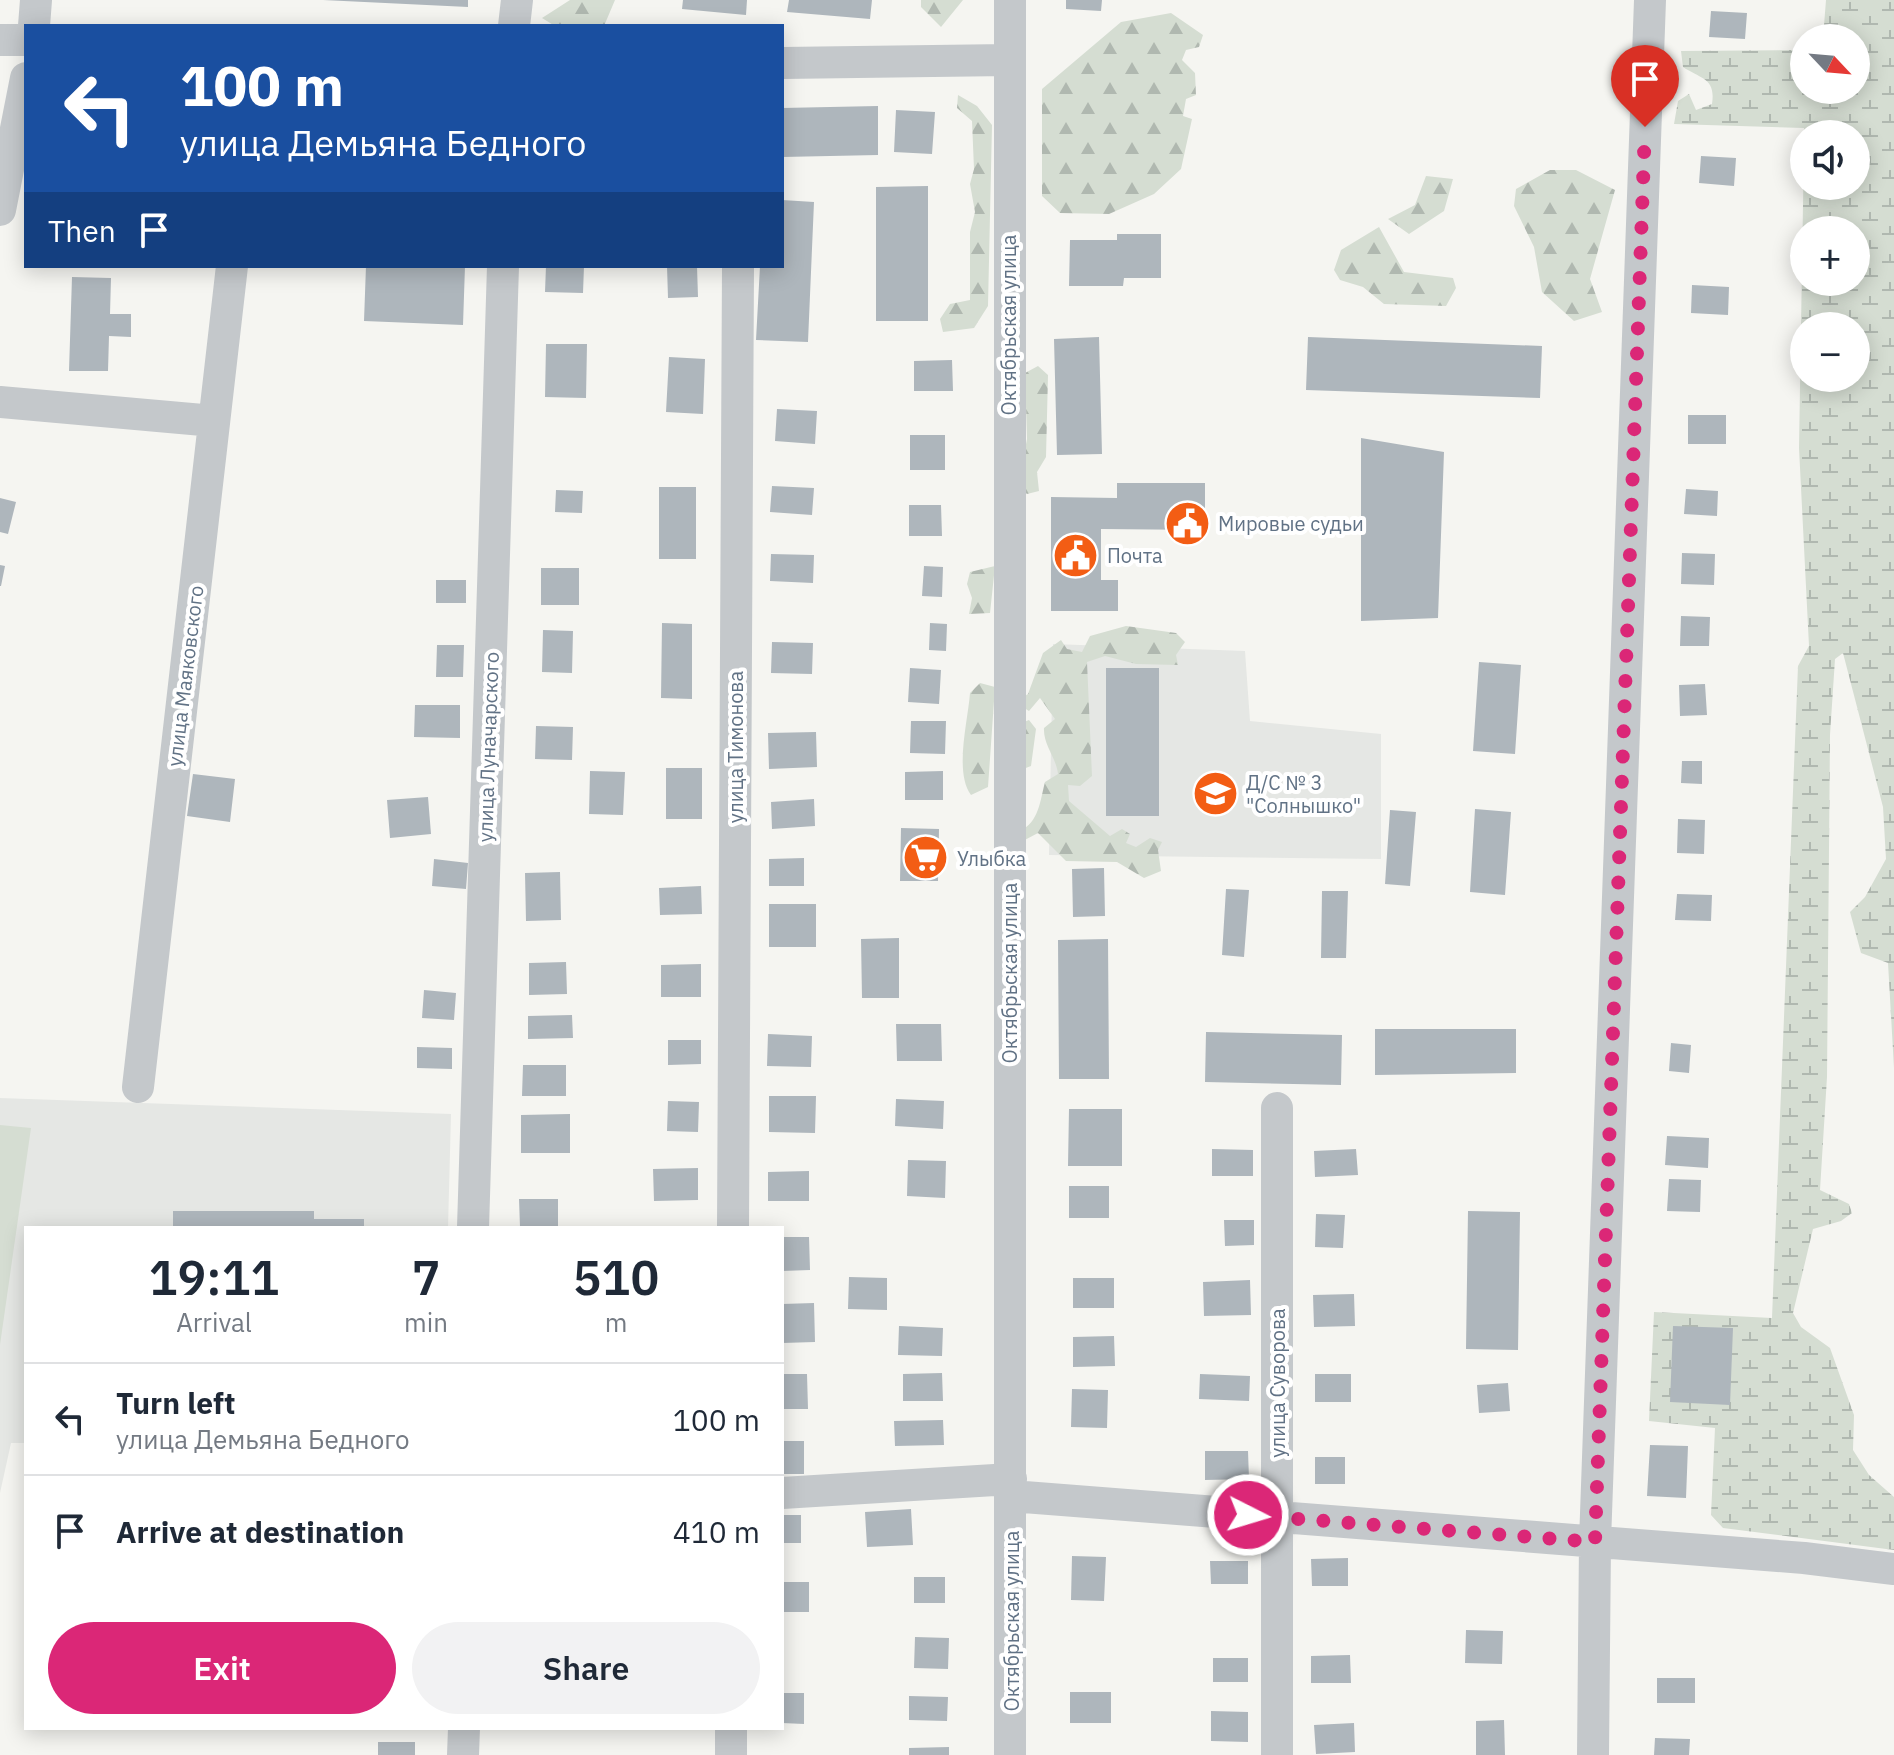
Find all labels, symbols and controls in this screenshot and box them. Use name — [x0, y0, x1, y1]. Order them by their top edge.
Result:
north arrow — [1790, 24, 1870, 104]
map controls — [1790, 24, 1870, 392]
pin — [1611, 45, 1679, 127]
text: 100 m — [180, 49, 344, 121]
icon: left — [48, 56, 152, 160]
icon: arrive — [1623, 57, 1667, 101]
text: улица Демьяна Бедного — [180, 119, 586, 166]
button: sound — [1790, 120, 1870, 200]
icon: arrive — [132, 208, 176, 252]
text: Then — [48, 211, 116, 250]
button: + — [1790, 216, 1870, 296]
street label: Октябрьская улица — [995, 234, 1022, 415]
button: − — [1790, 312, 1870, 392]
public building icon: Мировые судьи — [1163, 499, 1211, 547]
place label: Мировые судьи — [1218, 510, 1364, 537]
public building icon: Почта — [1052, 531, 1100, 579]
place label: Почта — [1107, 542, 1163, 569]
street label: улица Маяковского — [160, 584, 210, 768]
street label: улица Луначарского — [471, 651, 505, 843]
street label: улица Тимонова — [722, 671, 749, 823]
place label: Д/С № 3 "Солнышко" — [1246, 769, 1361, 819]
school or university icon: Д/С № 3 "Солнышко" — [1191, 770, 1239, 818]
supermarket icon: Улыбка — [902, 834, 950, 882]
place label: Улыбка — [957, 845, 1027, 872]
street label: Октябрьская улица — [996, 882, 1023, 1063]
text: 19:11 — [149, 1246, 279, 1308]
text: 7 — [412, 1246, 440, 1308]
text: 510 — [573, 1246, 659, 1308]
text: Arrival — [176, 1305, 252, 1339]
text: min — [404, 1305, 448, 1339]
text: m — [605, 1305, 627, 1339]
street label: улица Суворова — [1264, 1308, 1291, 1458]
text: Turn left — [116, 1383, 235, 1422]
icon: left — [48, 1397, 92, 1441]
text: 100 m — [673, 1400, 760, 1439]
text: улица Демьяна Бедного — [116, 1422, 410, 1456]
position arrow — [1206, 1473, 1290, 1557]
icon: arrive — [48, 1509, 92, 1553]
text: Arrive at destination — [116, 1512, 404, 1551]
text: 410 m — [673, 1512, 760, 1551]
street label: Октябрьская улица — [998, 1530, 1025, 1711]
button: Exit — [48, 1622, 396, 1714]
button: Share — [412, 1622, 760, 1714]

